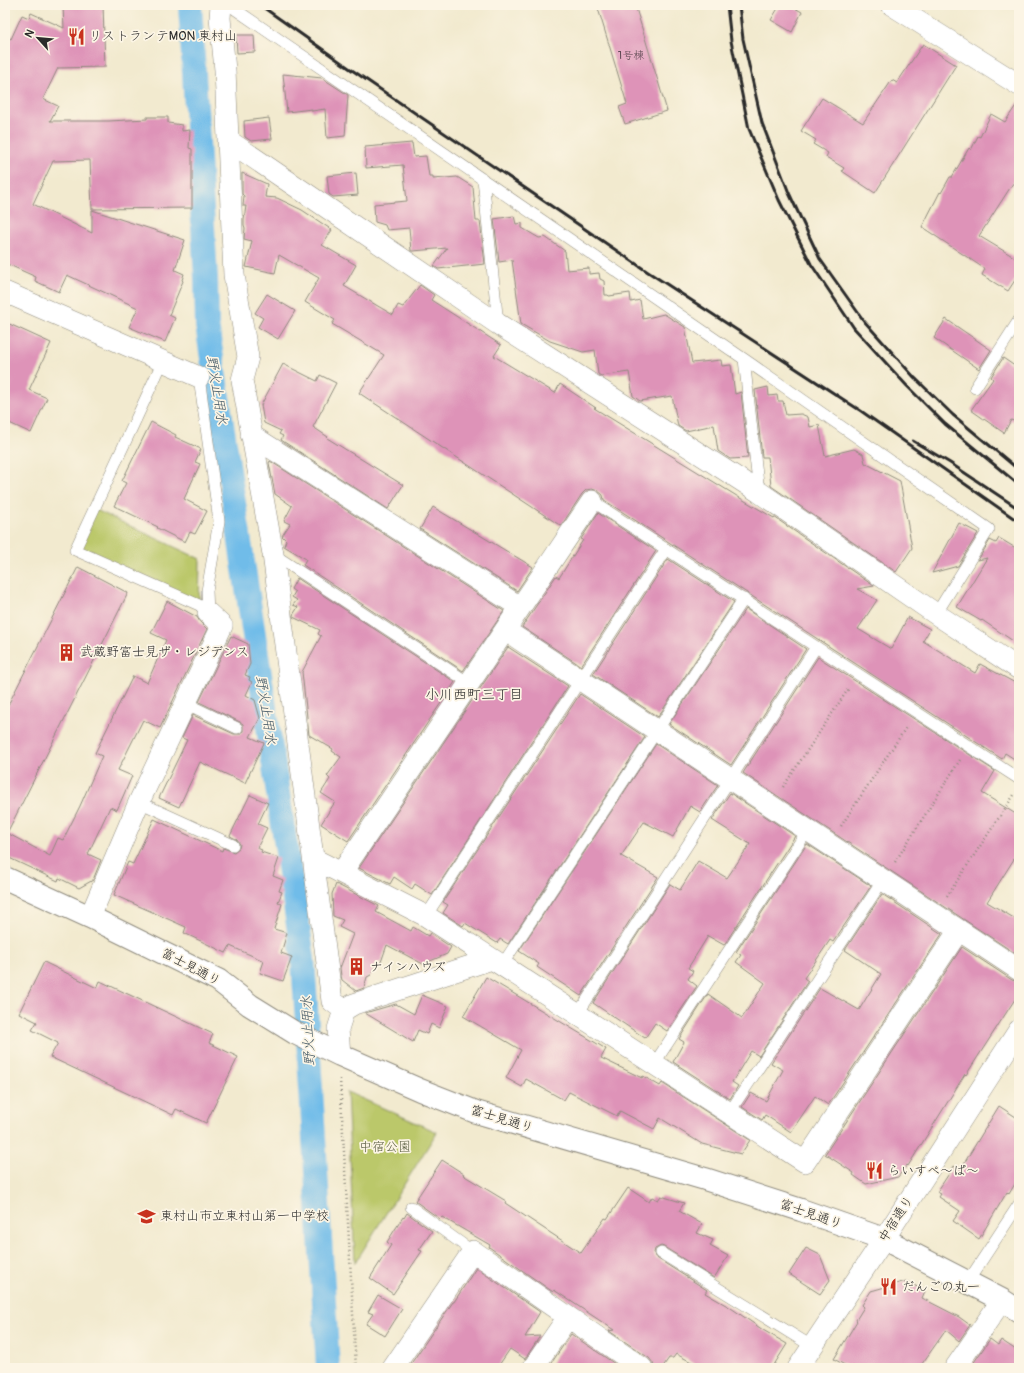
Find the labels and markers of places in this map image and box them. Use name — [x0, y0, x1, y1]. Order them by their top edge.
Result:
restaurant icon: リストランテMON 東村山 — [66, 26, 86, 46]
place label: リストランテMON 東村山 — [89, 28, 237, 44]
building icon: 武蔵野富士見ザ・レジデンス — [57, 642, 77, 662]
place label: 武蔵野富士見ザ・レジデンス — [80, 644, 249, 660]
building icon: ナインハウズ — [347, 957, 367, 977]
place label: ナインハウズ — [370, 959, 446, 975]
restaurant icon: らいすぺ～ぱ～ — [865, 1161, 885, 1181]
place label: らいすぺ～ぱ～ — [888, 1163, 979, 1179]
school or university icon: 東村山市立東村山第一中学校 — [137, 1206, 157, 1226]
place label: 東村山市立東村山第一中学校 — [160, 1208, 329, 1224]
restaurant icon: だんごの丸一 — [879, 1277, 899, 1297]
place label: だんごの丸一 — [902, 1279, 980, 1295]

